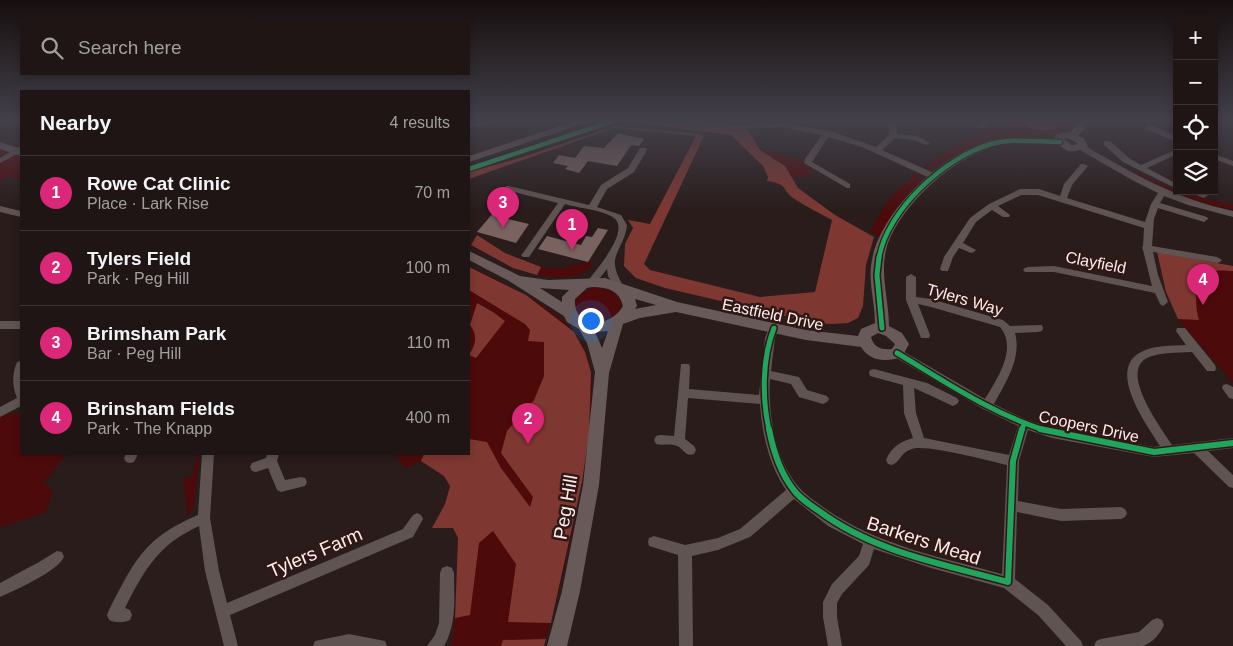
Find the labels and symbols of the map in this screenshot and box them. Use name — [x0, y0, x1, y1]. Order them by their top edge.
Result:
pin: 3 — [487, 187, 519, 228]
pin: 1 — [556, 209, 588, 250]
street label: Clayfield — [1064, 248, 1128, 277]
pin: 4 — [1187, 264, 1219, 305]
street label: Tylers Way — [925, 280, 1005, 318]
street label: Eastfield Drive — [721, 295, 825, 334]
your location — [578, 308, 604, 334]
pin: 2 — [512, 403, 544, 444]
street label: Coopers Drive — [1037, 408, 1141, 445]
street label: Peg Hill — [549, 473, 582, 541]
street label: Barkers Mead — [864, 512, 983, 569]
street label: Tylers Farm — [265, 523, 365, 582]

